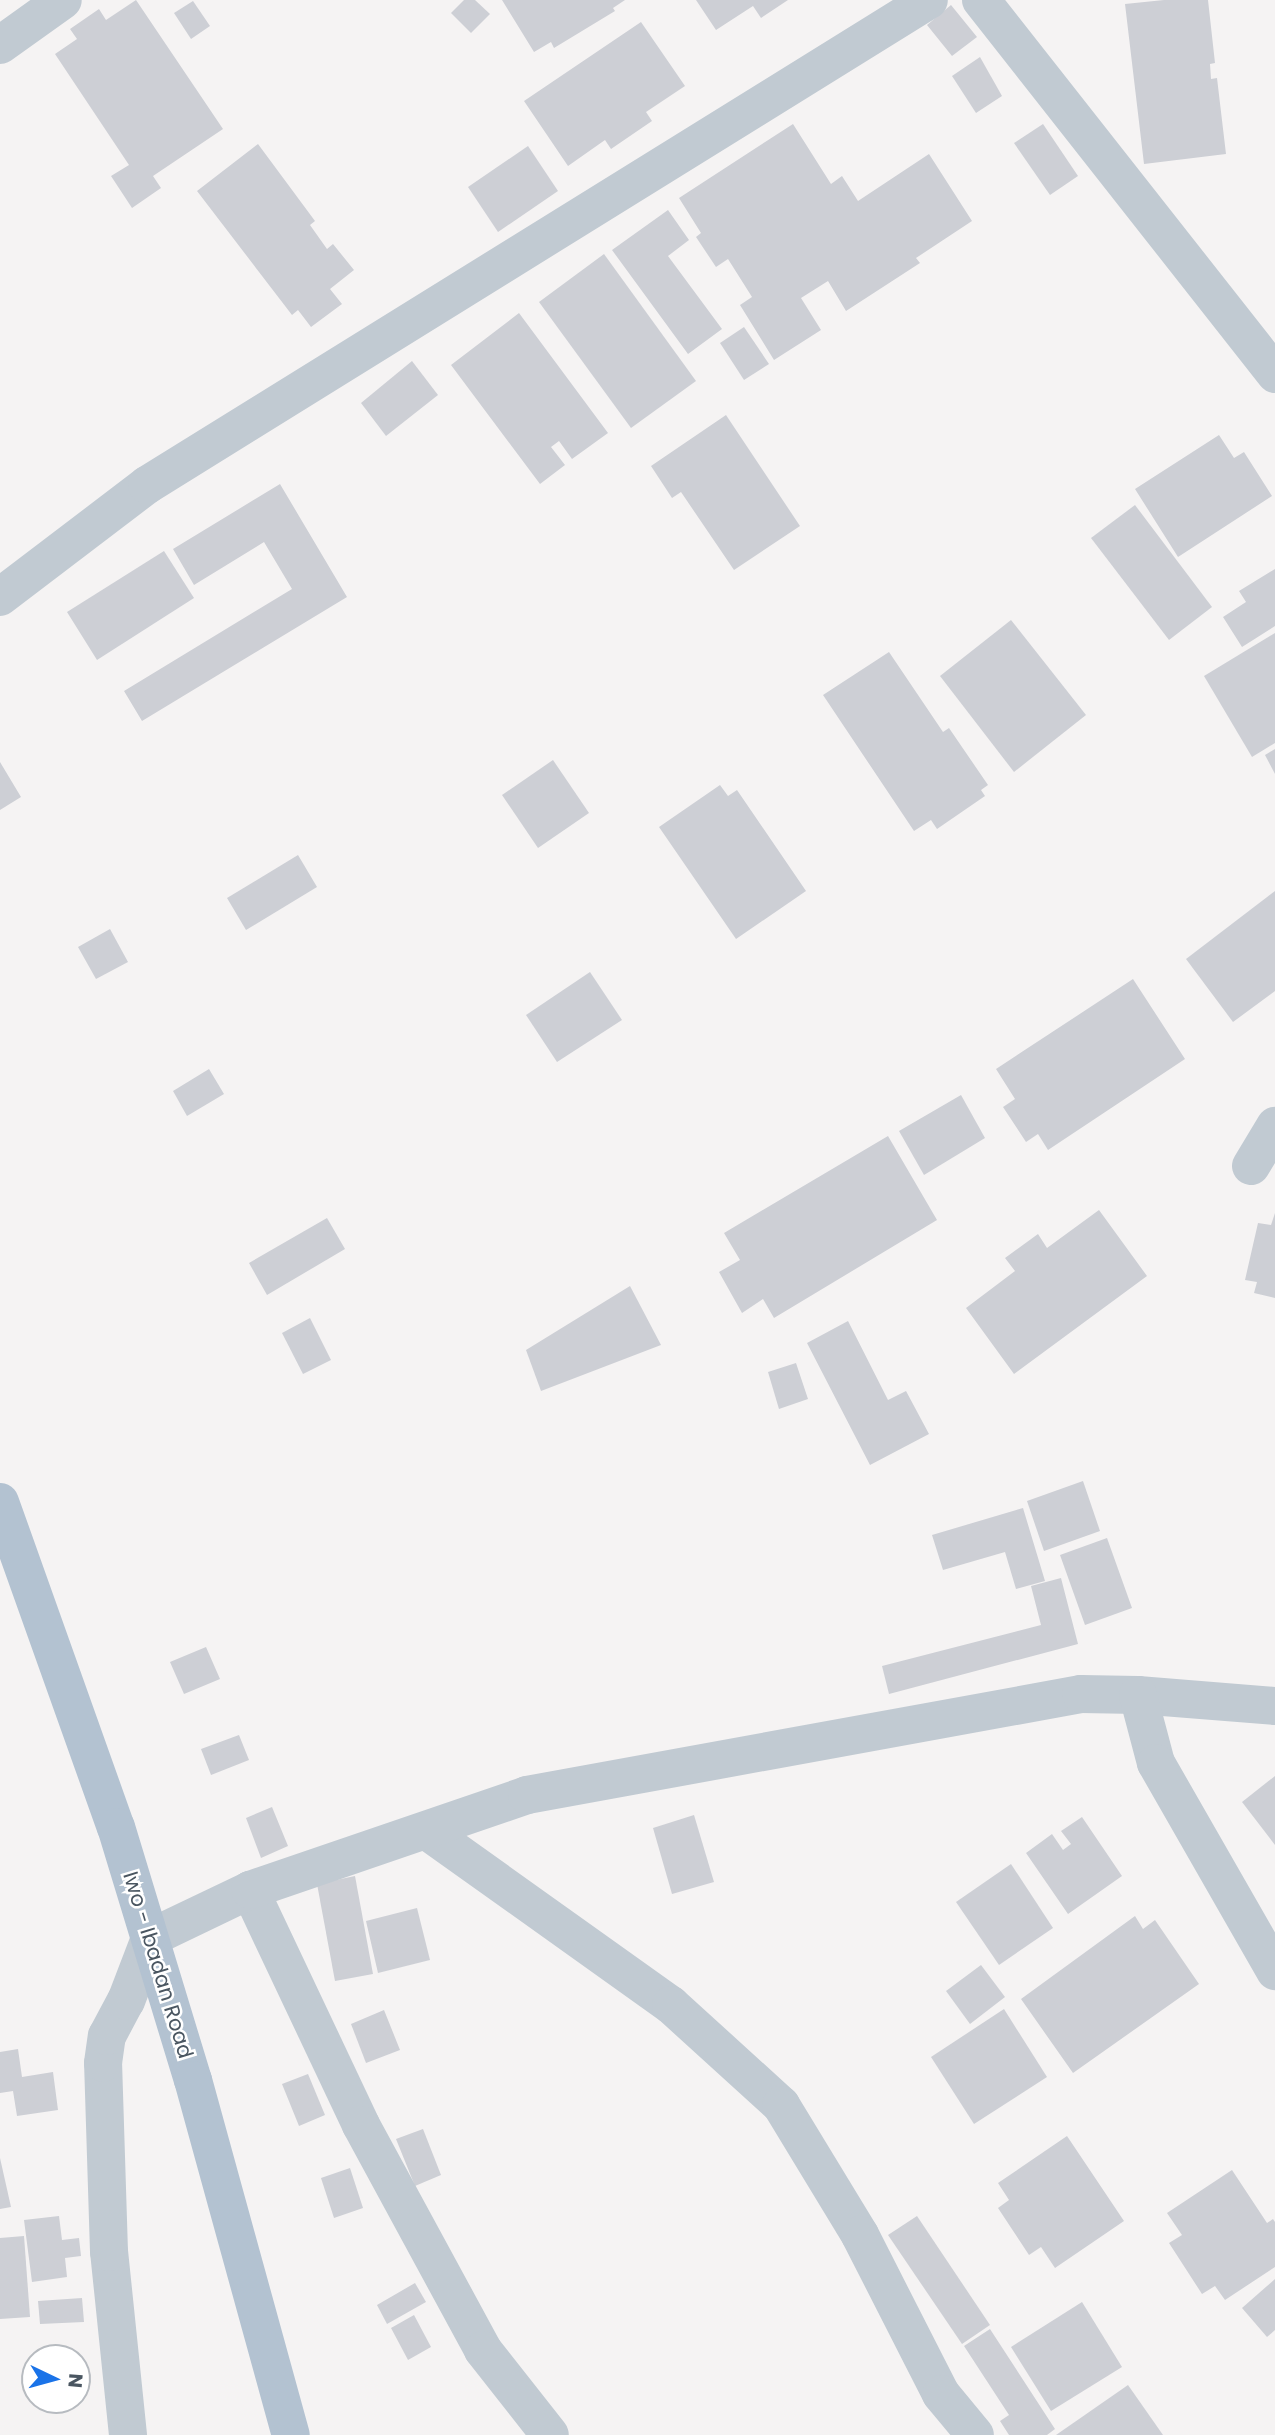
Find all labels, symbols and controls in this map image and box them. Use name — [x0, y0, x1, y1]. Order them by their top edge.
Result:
street label: Iwo - Ibadan Road — [118, 1868, 198, 2062]
north arrow — [21, 2344, 91, 2414]
text: N — [61, 2372, 89, 2389]

